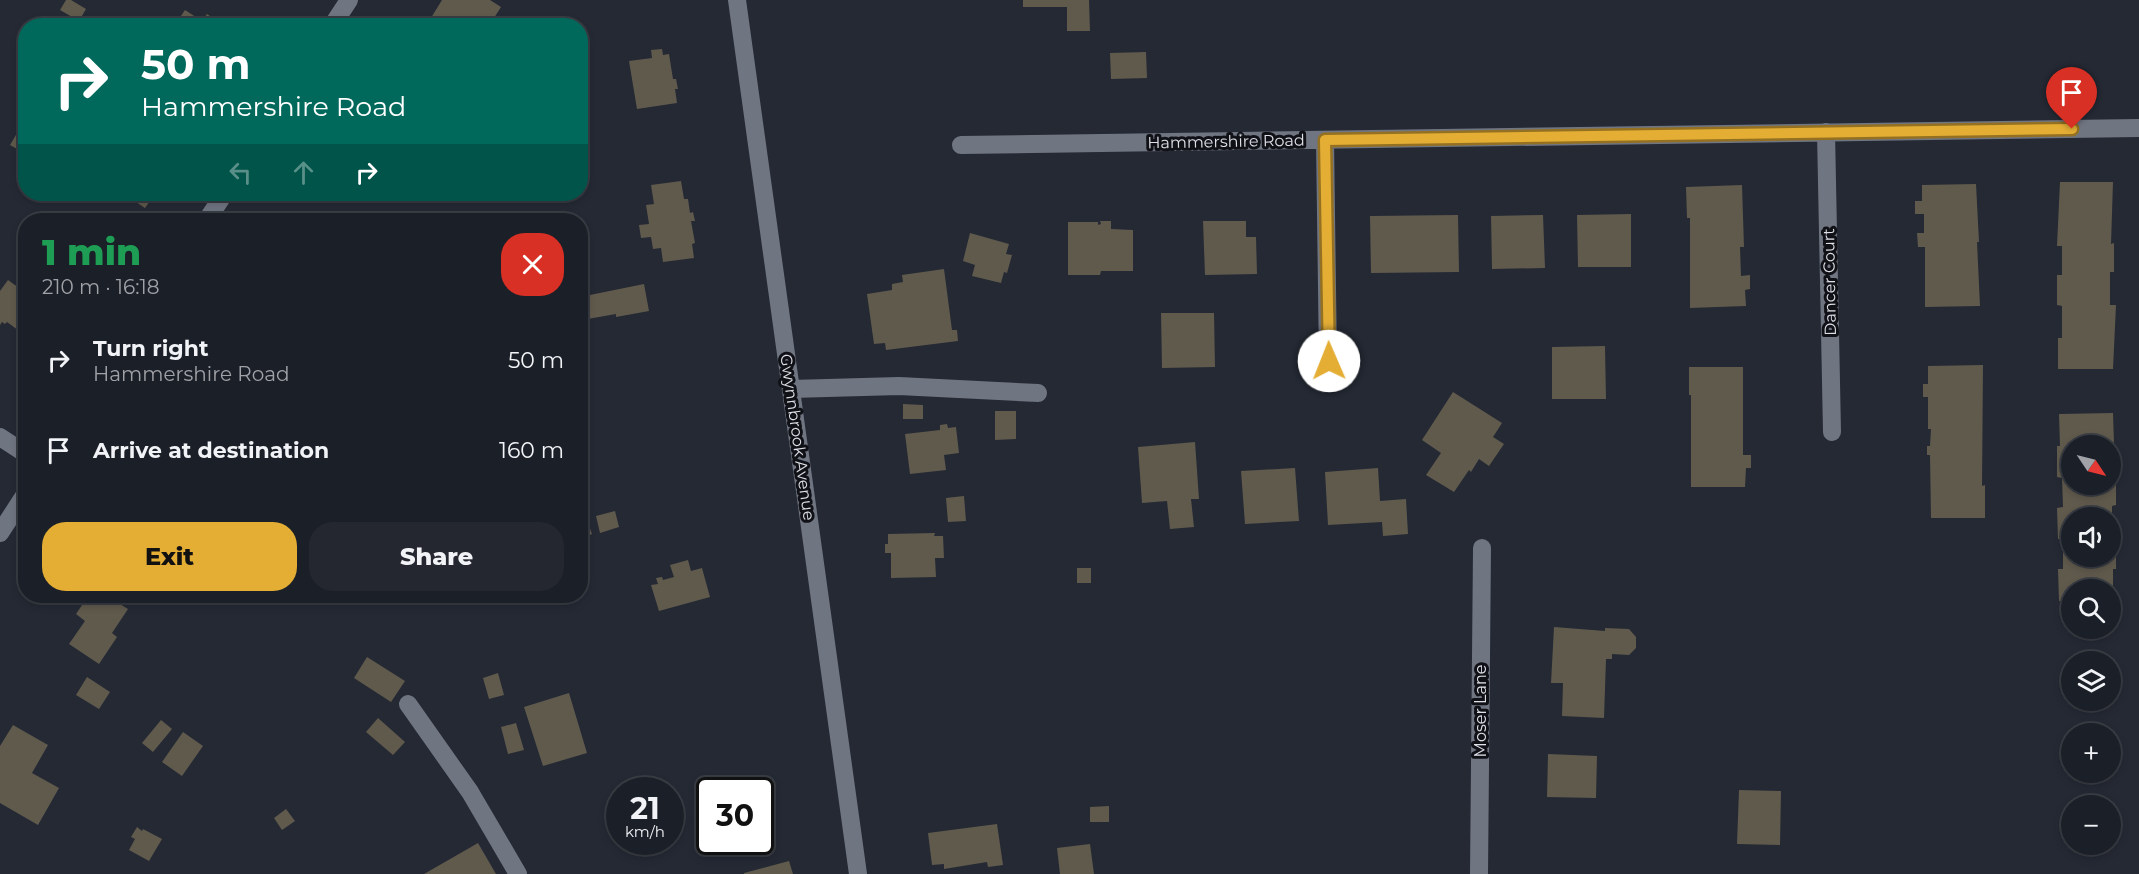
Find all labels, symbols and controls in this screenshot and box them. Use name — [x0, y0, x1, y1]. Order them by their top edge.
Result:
text: 50 m — [141, 38, 250, 90]
icon: right — [42, 42, 120, 120]
pin — [2046, 67, 2097, 129]
icon: arrive — [2055, 76, 2088, 109]
text: Hammershire Road — [141, 90, 406, 123]
street label: Hammershire Road — [1147, 131, 1305, 152]
icon: left — [224, 156, 257, 189]
icon: ahead — [287, 156, 320, 189]
icon: right — [350, 156, 383, 189]
street label: Dancer Court — [1819, 228, 1840, 336]
text: 1 min — [42, 230, 141, 274]
button: close — [501, 233, 564, 296]
text: 210 m · 16:18 — [42, 275, 159, 299]
position arrow — [1297, 329, 1361, 393]
text: Turn right — [93, 335, 208, 362]
icon: right — [42, 344, 75, 377]
text: 50 m — [508, 347, 564, 374]
street label: Gwynnbrook Avenue — [776, 353, 819, 522]
text: Hammershire Road — [93, 362, 290, 386]
icon: arrive — [42, 434, 75, 467]
north arrow — [2061, 435, 2121, 495]
map controls — [2061, 435, 2121, 855]
text: Arrive at destination — [93, 437, 329, 464]
text: 160 m — [499, 437, 564, 464]
button: sound — [2061, 507, 2121, 567]
button: Exit — [42, 522, 297, 591]
button: Share — [309, 522, 564, 591]
button: search — [2061, 579, 2121, 639]
button: layers — [2061, 651, 2121, 711]
street label: Moser Lane — [1471, 665, 1490, 757]
button: + — [2061, 723, 2121, 783]
speed limit sign: 30 — [696, 777, 774, 855]
text: 21 — [630, 790, 660, 827]
button: − — [2061, 795, 2121, 855]
text: km/h — [625, 822, 665, 841]

